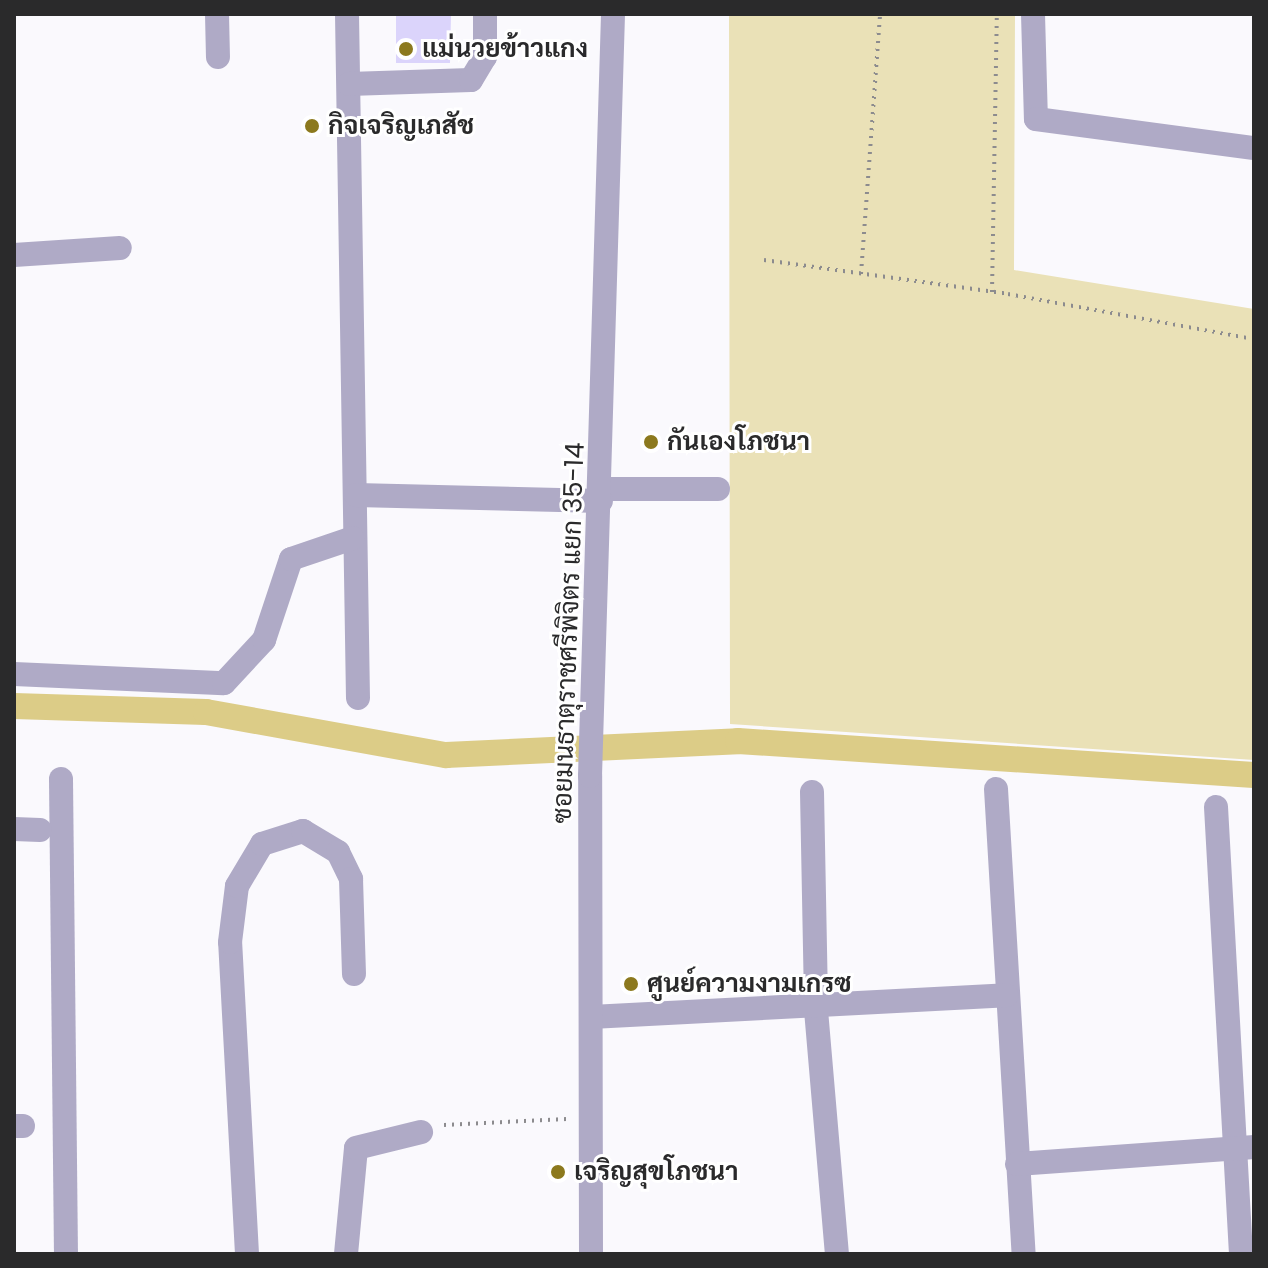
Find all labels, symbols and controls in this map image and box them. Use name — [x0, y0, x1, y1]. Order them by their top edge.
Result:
place label: แม่นวยข้าวแกง — [422, 33, 588, 65]
marker: แม่นวยข้าวแกง — [397, 40, 415, 58]
place label: กิจเจริญเภสัช — [328, 110, 474, 142]
marker: กิจเจริญเภสัช — [303, 117, 321, 135]
place label: กันเองโภชนา — [667, 426, 810, 458]
marker: กันเองโภชนา — [642, 433, 660, 451]
street label: ซอยมนธาตุราชศรีพิจิตร แยก 35-14 — [547, 442, 591, 824]
place label: ศูนย์ความงามเกรซ — [647, 968, 852, 1000]
marker: ศูนย์ความงามเกรซ — [622, 975, 640, 993]
place label: เจริญสุขโภชนา — [574, 1156, 738, 1188]
marker: เจริญสุขโภชนา — [549, 1163, 567, 1181]

